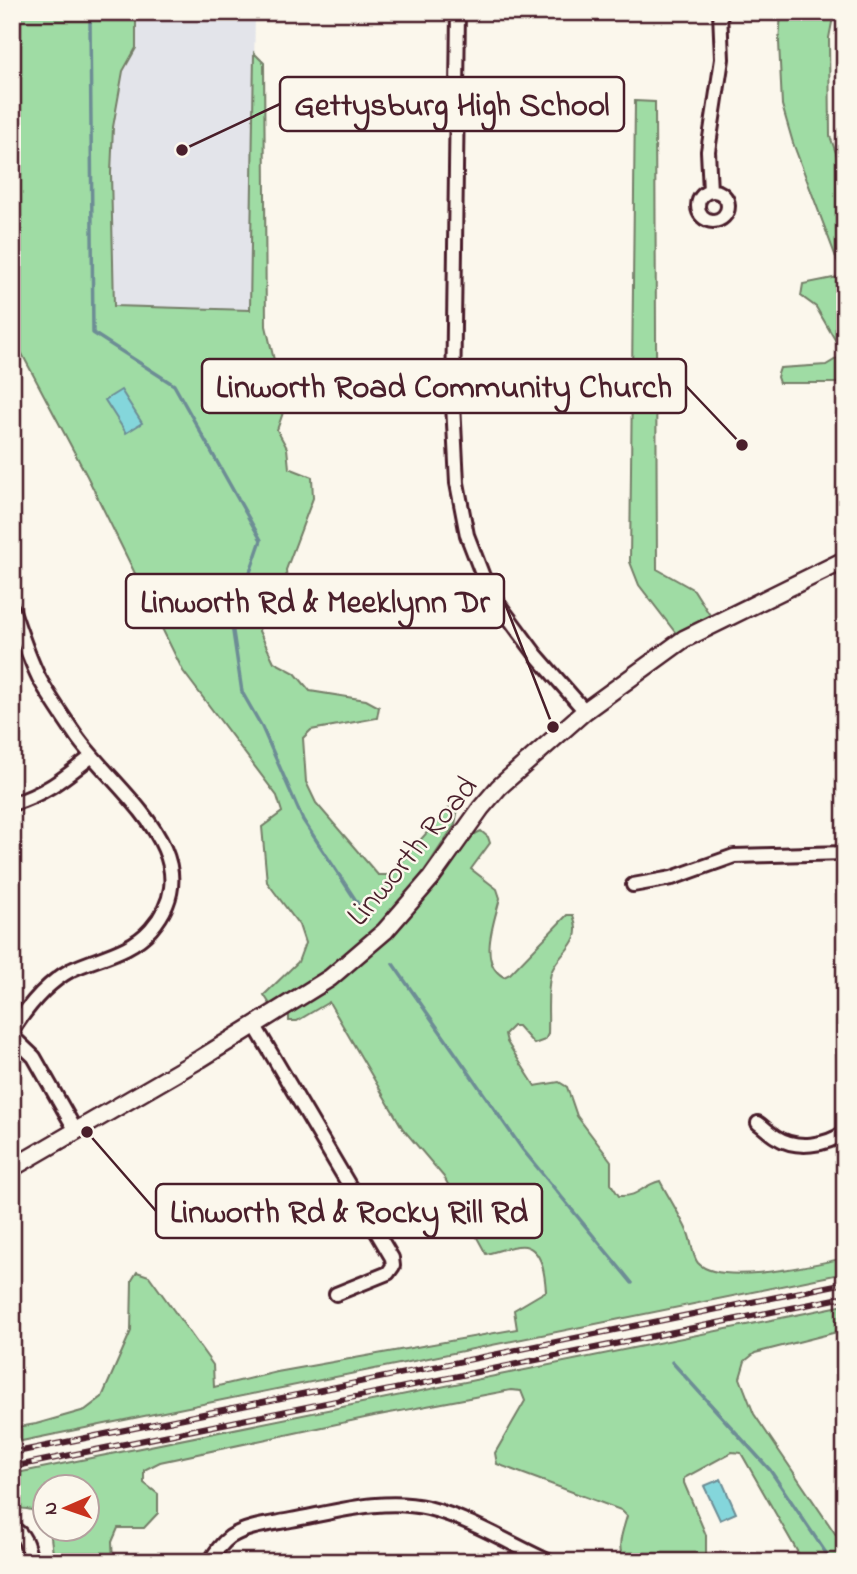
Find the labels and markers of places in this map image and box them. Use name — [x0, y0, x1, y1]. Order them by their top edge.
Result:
callout: Gettysburg High School — [280, 77, 624, 131]
callout: Linworth Road Community Church — [202, 359, 686, 413]
callout: Linworth Rd & Meeklynn Dr — [126, 574, 504, 628]
callout: Linworth Rd & Rocky Rill Rd — [156, 1184, 542, 1238]

